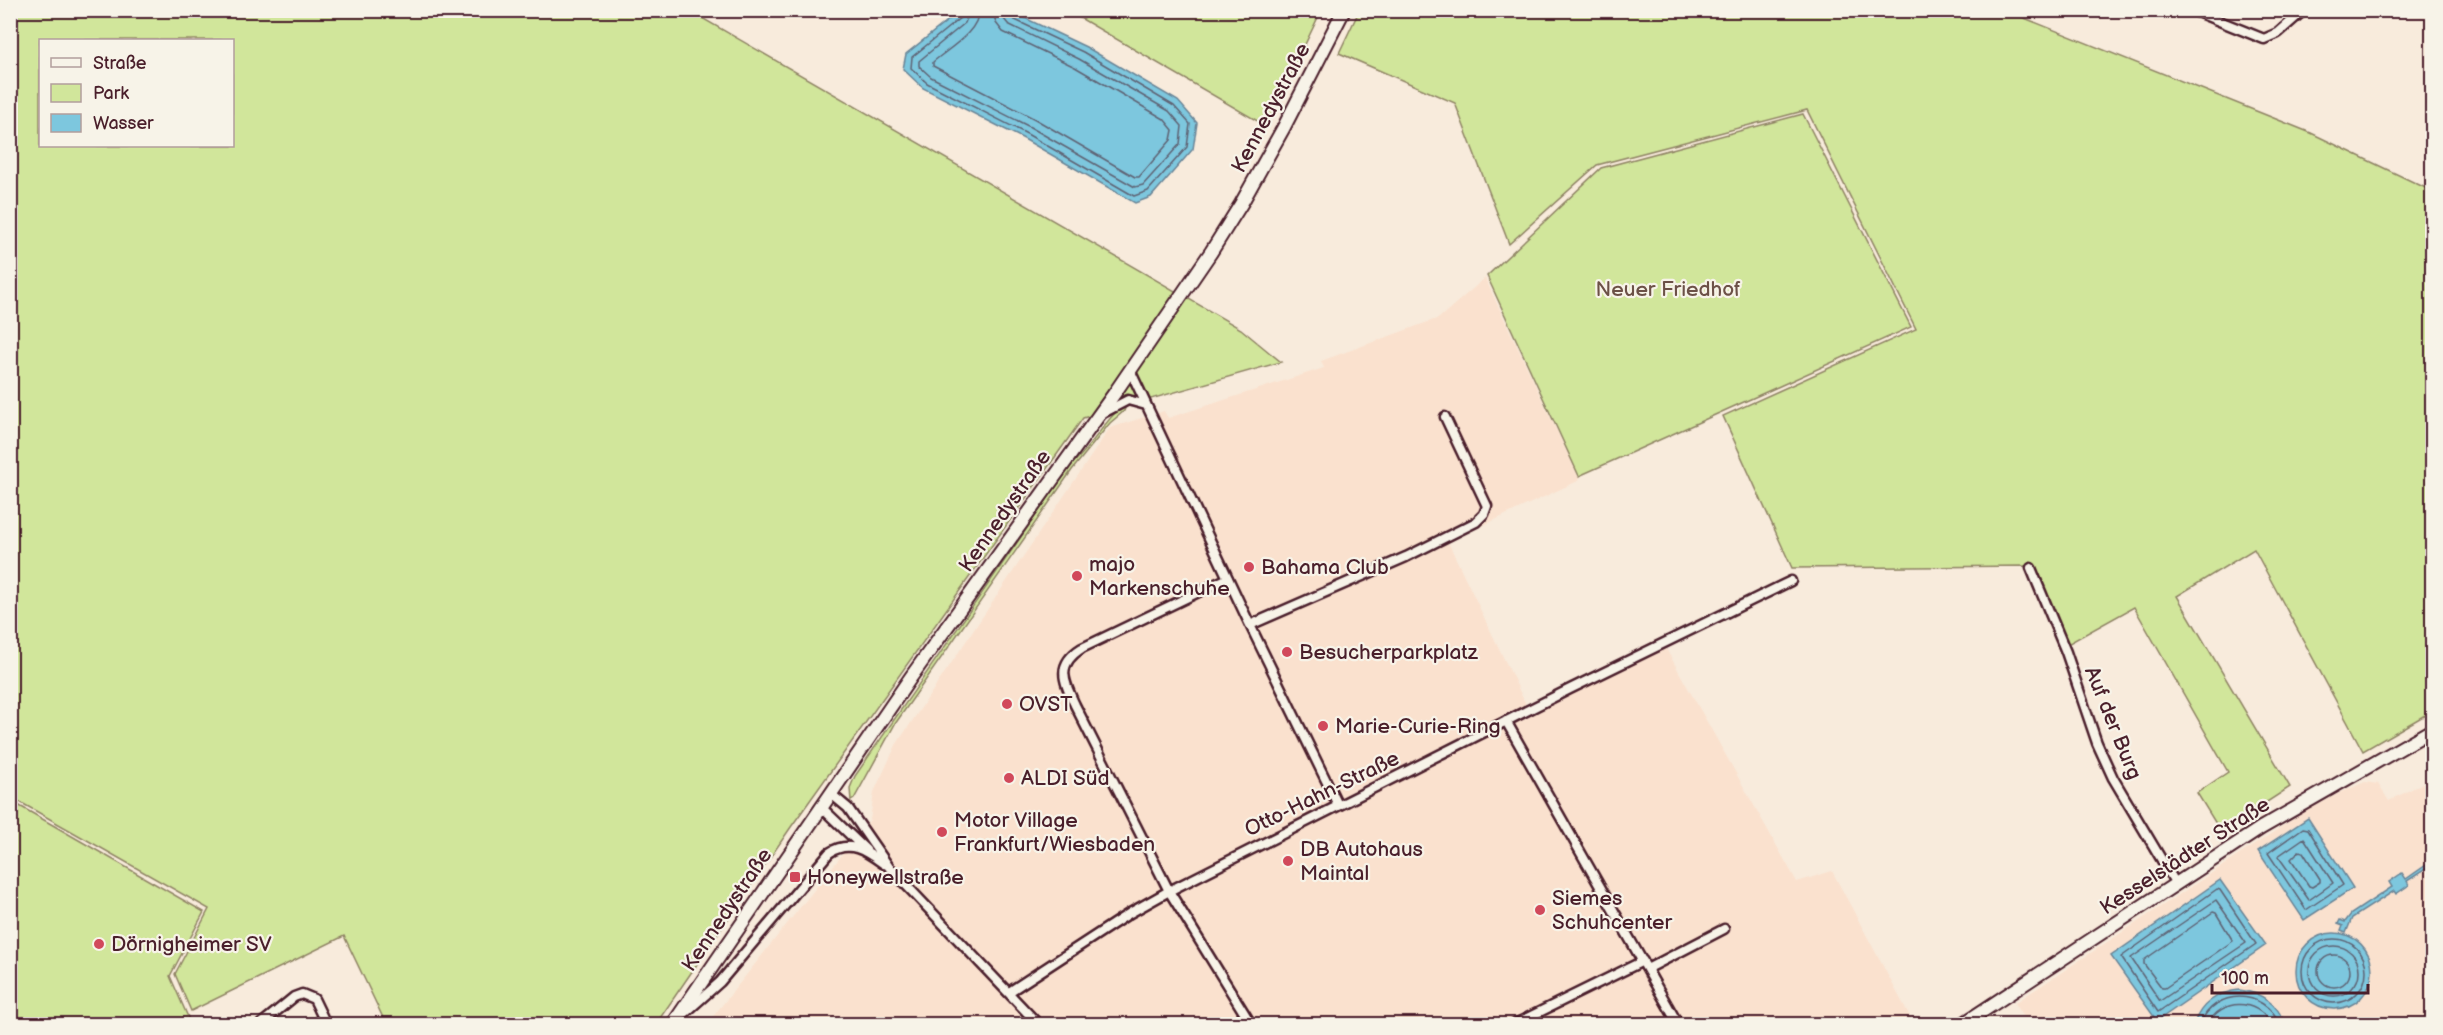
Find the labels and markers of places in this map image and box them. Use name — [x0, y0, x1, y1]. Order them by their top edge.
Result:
place label: majo Markenschuhe — [1089, 552, 1230, 601]
place label: Bahama Club — [1261, 555, 1389, 580]
marker: Bahama Club — [1242, 560, 1256, 574]
marker: majo Markenschuhe — [1070, 569, 1084, 583]
place label: Besucherparkplatz — [1299, 640, 1479, 665]
marker: Besucherparkplatz — [1280, 645, 1294, 659]
place label: OVST — [1019, 692, 1073, 717]
marker: OVST — [1000, 697, 1014, 711]
place label: Marie-Curie-Ring — [1335, 714, 1501, 739]
marker: Marie-Curie-Ring — [1316, 719, 1330, 733]
place label: ALDI Süd — [1021, 766, 1110, 791]
marker: ALDI Süd — [1002, 771, 1016, 785]
place label: Motor Village Frankfurt/Wiesbaden — [954, 808, 1155, 857]
marker: Motor Village Frankfurt/Wiesbaden — [935, 825, 949, 839]
place label: DB Autohaus Maintal — [1300, 837, 1423, 886]
marker: DB Autohaus Maintal — [1281, 854, 1295, 868]
place label: Honeywellstraße — [807, 865, 964, 890]
marker: Honeywellstraße — [788, 870, 802, 884]
place label: Siemes Schuhcenter — [1552, 886, 1672, 935]
marker: Siemes Schuhcenter — [1533, 903, 1547, 917]
place label: Dörnigheimer SV — [111, 932, 272, 957]
marker: Dörnigheimer SV — [92, 937, 106, 951]

